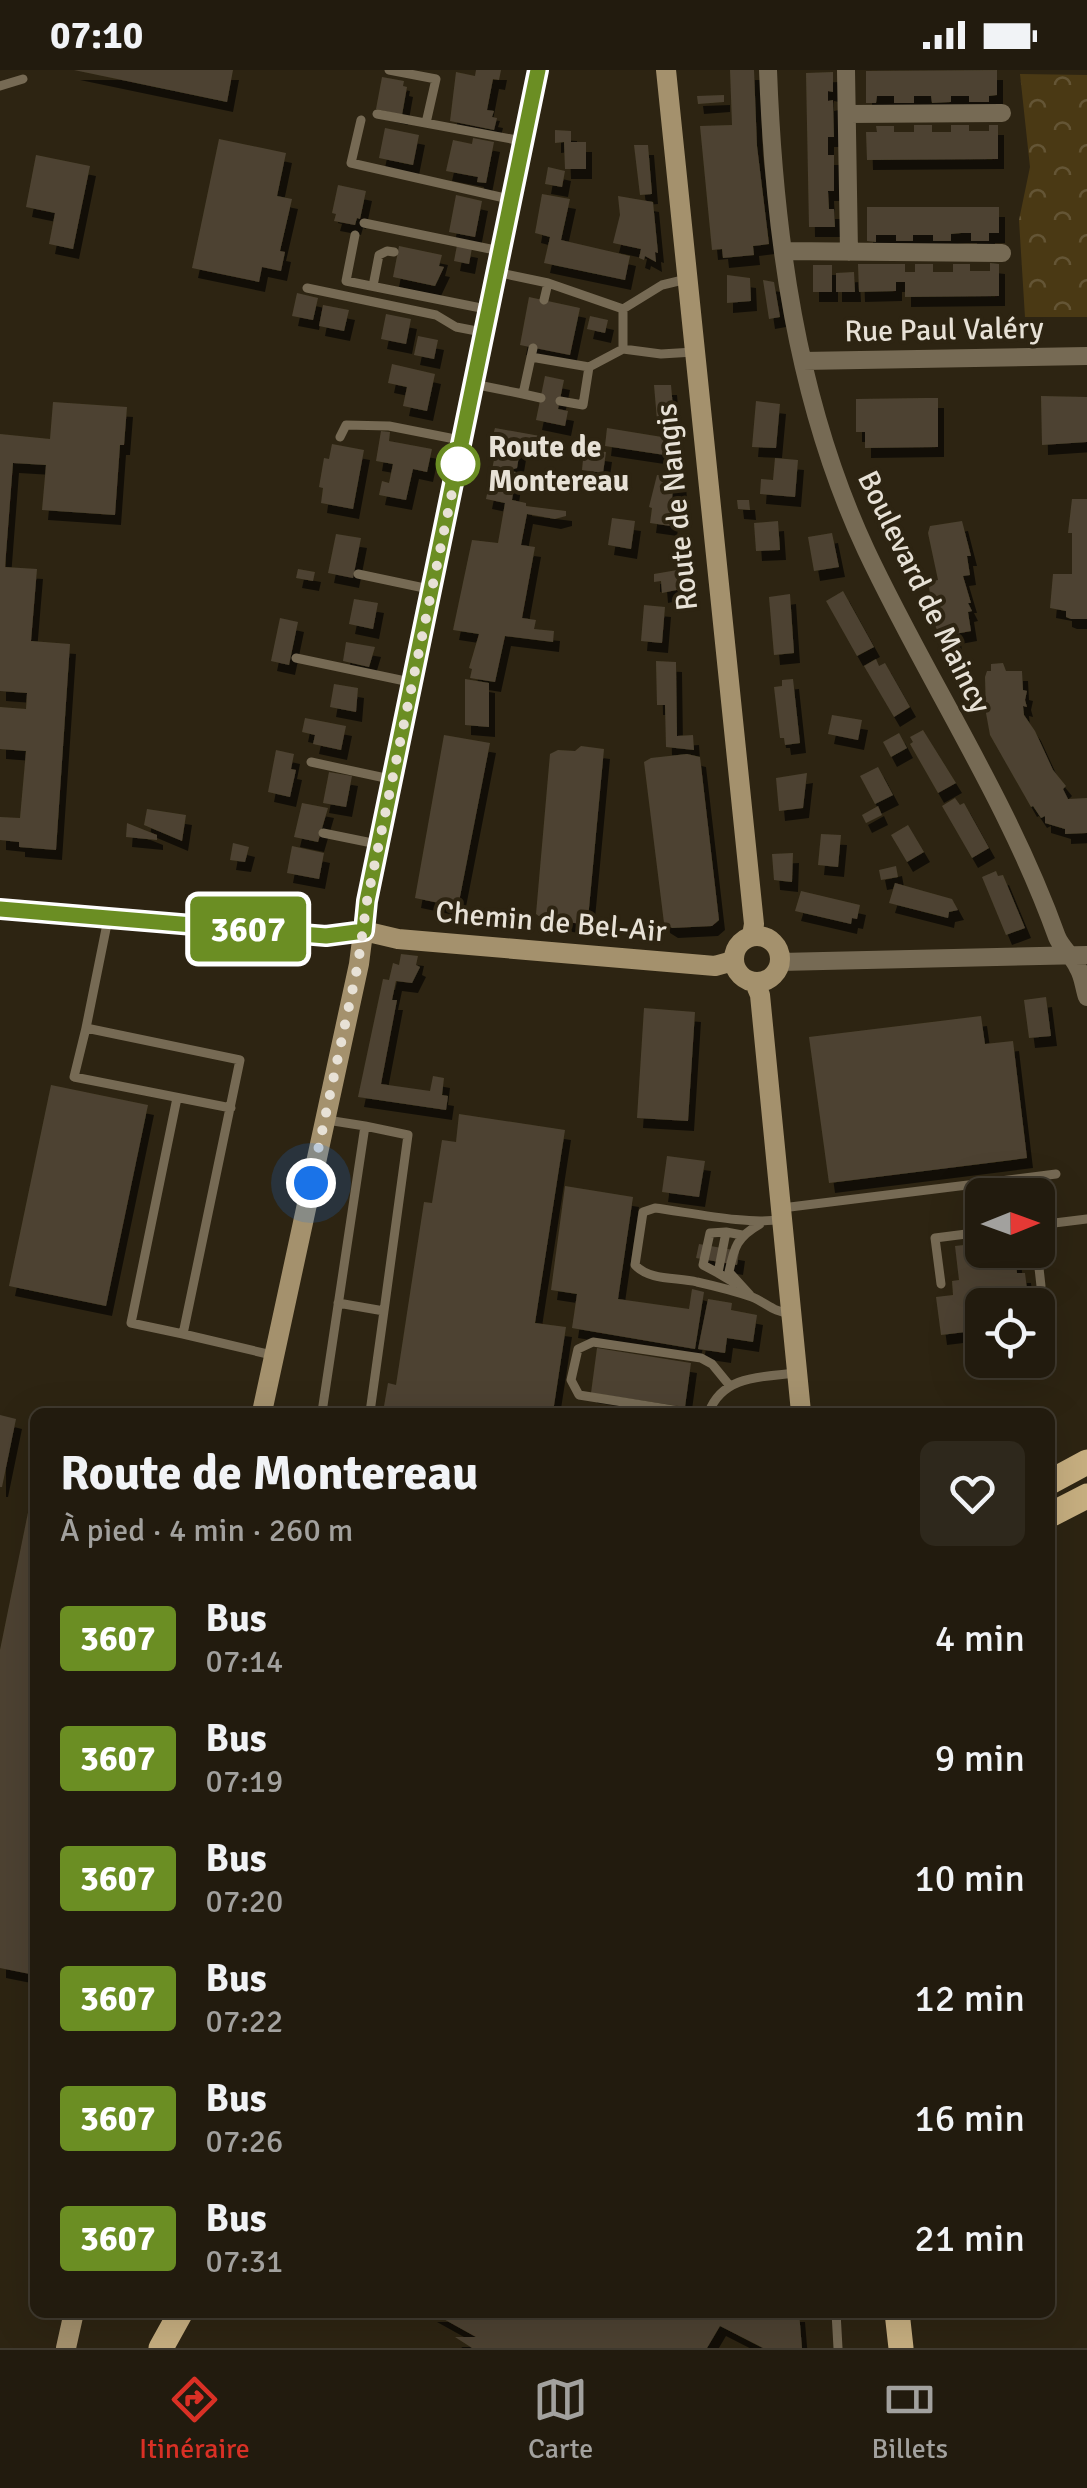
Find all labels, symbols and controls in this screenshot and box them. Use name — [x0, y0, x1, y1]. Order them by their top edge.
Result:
text: 07:10 — [50, 12, 143, 59]
street label: Rue Paul Valéry — [844, 310, 1044, 350]
street label: Route de Nangis — [648, 402, 706, 612]
place label: Route de Montereau — [488, 429, 629, 500]
marker: Route de Montereau — [437, 443, 479, 485]
street label: Boulevard de Maincy — [849, 465, 999, 719]
street label: Chemin de Bel-Air — [434, 893, 668, 951]
line badge: 3607 — [178, 896, 318, 962]
text: 3607 — [210, 908, 286, 951]
your location — [286, 1158, 336, 1208]
north arrow — [965, 1178, 1055, 1268]
map controls — [965, 1178, 1055, 1378]
button: locate — [965, 1288, 1055, 1378]
button: heart — [920, 1441, 1025, 1546]
text: Route de Montereau — [60, 1444, 478, 1503]
text: À pied · 4 min · 260 m — [60, 1511, 353, 1550]
text: Bus — [206, 1595, 267, 1642]
text: 4 min — [935, 1615, 1025, 1662]
text: 3607 — [80, 1617, 156, 1660]
text: 07:14 — [206, 1642, 283, 1681]
text: Bus — [206, 1715, 267, 1762]
text: 9 min — [935, 1735, 1025, 1782]
text: 3607 — [80, 1737, 156, 1780]
text: 07:19 — [206, 1762, 283, 1801]
text: Bus — [206, 1835, 267, 1882]
text: 10 min — [914, 1855, 1025, 1902]
text: 3607 — [80, 1857, 156, 1900]
text: 07:20 — [206, 1882, 283, 1921]
text: Bus — [206, 1955, 267, 2002]
text: 12 min — [914, 1975, 1025, 2022]
text: 3607 — [80, 1977, 156, 2020]
text: 07:22 — [206, 2002, 283, 2041]
text: Bus — [206, 2075, 267, 2122]
text: 16 min — [914, 2095, 1025, 2142]
text: 3607 — [80, 2097, 156, 2140]
text: 07:26 — [206, 2122, 283, 2161]
text: Bus — [206, 2195, 267, 2242]
text: 21 min — [914, 2215, 1025, 2262]
text: 3607 — [80, 2217, 156, 2260]
text: 07:31 — [206, 2242, 283, 2281]
tab: Itinéraire — [139, 2372, 250, 2466]
tab: Carte — [528, 2372, 593, 2466]
tab: Billets — [871, 2372, 948, 2466]

